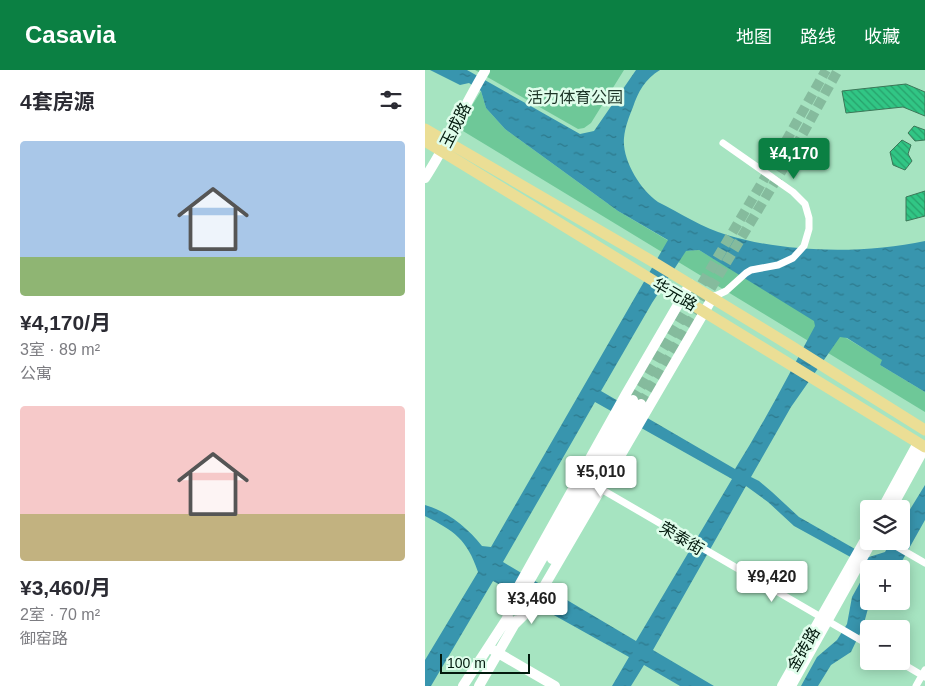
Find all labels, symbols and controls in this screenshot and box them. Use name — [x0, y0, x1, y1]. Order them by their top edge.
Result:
text: Casavia — [25, 21, 116, 48]
text: 地图 — [736, 27, 772, 47]
text: 路线 — [800, 27, 836, 47]
text: 收藏 — [864, 27, 900, 47]
icon: filters — [377, 86, 405, 114]
park label: 活力体育公园 — [527, 89, 623, 106]
text: 4套房源 — [20, 90, 95, 113]
street label: 玉成路 — [437, 100, 474, 150]
pin: ¥4,170 — [753, 138, 835, 180]
text: ¥4,170 — [770, 145, 818, 162]
icon: home — [168, 174, 258, 264]
street label: 华元路 — [650, 275, 700, 314]
text: ¥4,170/月 — [20, 311, 111, 334]
text: 3室 · 89 m² — [20, 341, 100, 358]
text: 公寓 — [20, 365, 52, 382]
icon: home — [168, 439, 258, 529]
pin: ¥5,010 — [560, 456, 642, 498]
text: ¥5,010 — [577, 463, 625, 480]
map controls — [860, 500, 910, 670]
button: layers — [860, 500, 910, 550]
street label: 荣泰街 — [657, 519, 707, 558]
pin: ¥9,420 — [731, 560, 813, 603]
button: + — [860, 560, 910, 610]
text: ¥9,420 — [748, 568, 796, 585]
text: ¥3,460/月 — [20, 576, 111, 599]
pin: ¥3,460 — [491, 582, 573, 625]
text: ¥3,460 — [508, 590, 556, 607]
text: 2室 · 70 m² — [20, 606, 100, 623]
button: − — [860, 620, 910, 670]
street label: 金砖路 — [784, 624, 823, 674]
text: 御窑路 — [20, 630, 68, 647]
scale bar — [440, 651, 530, 674]
text: 100 m — [447, 655, 486, 671]

